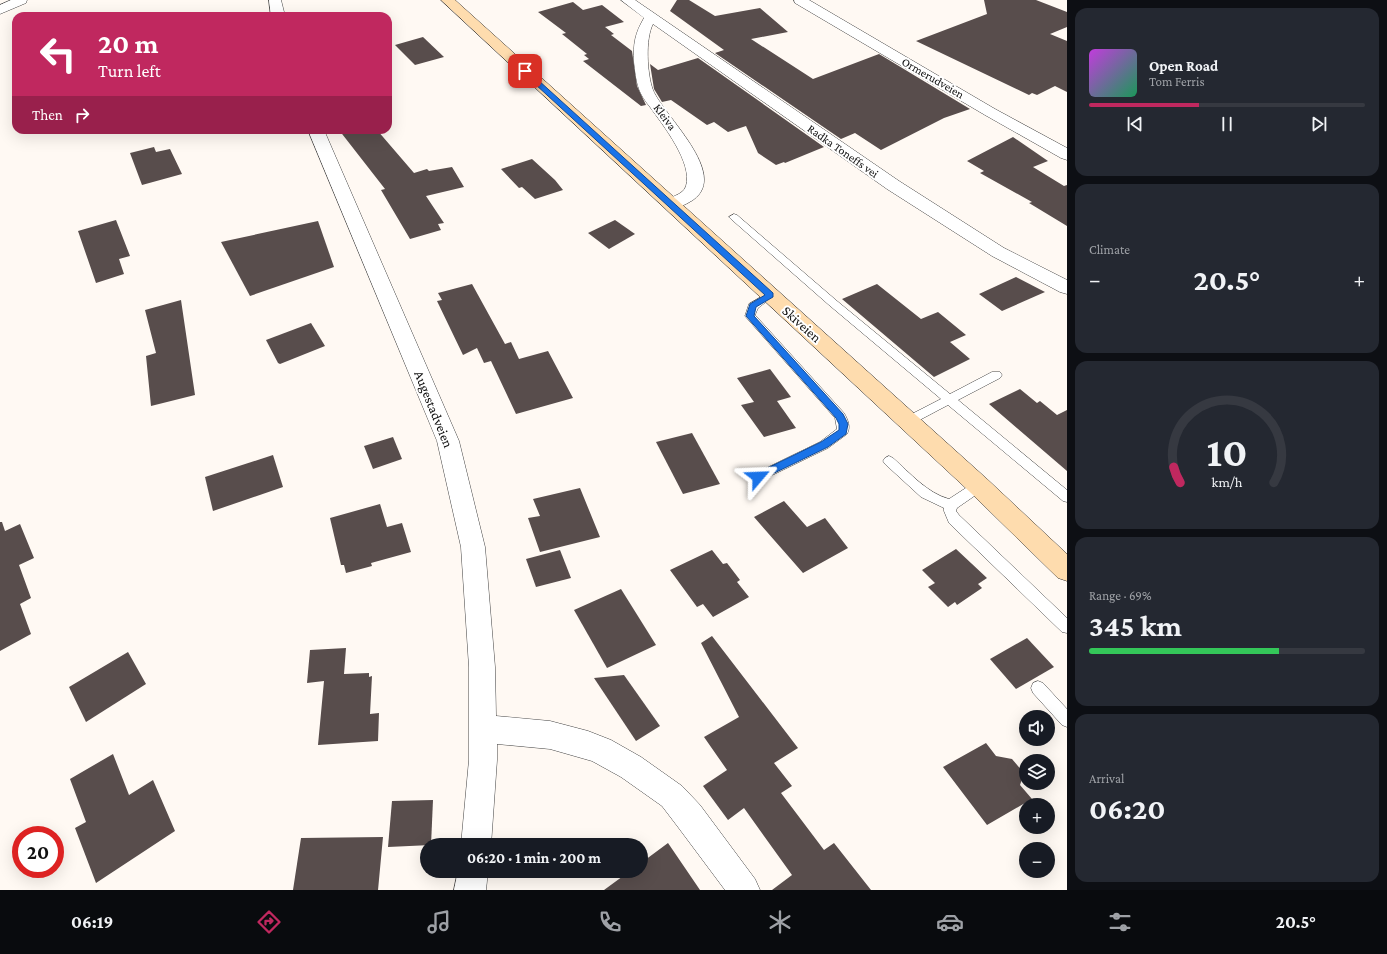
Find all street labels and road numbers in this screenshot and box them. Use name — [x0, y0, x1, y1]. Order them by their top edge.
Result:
street label: Ormerudveien — [899, 55, 967, 102]
street label: Kleiva — [651, 101, 680, 133]
street label: Radka Toneffs vei — [805, 121, 881, 181]
street label: Skiveien — [779, 302, 825, 346]
street label: Augestadveien — [411, 368, 457, 450]

